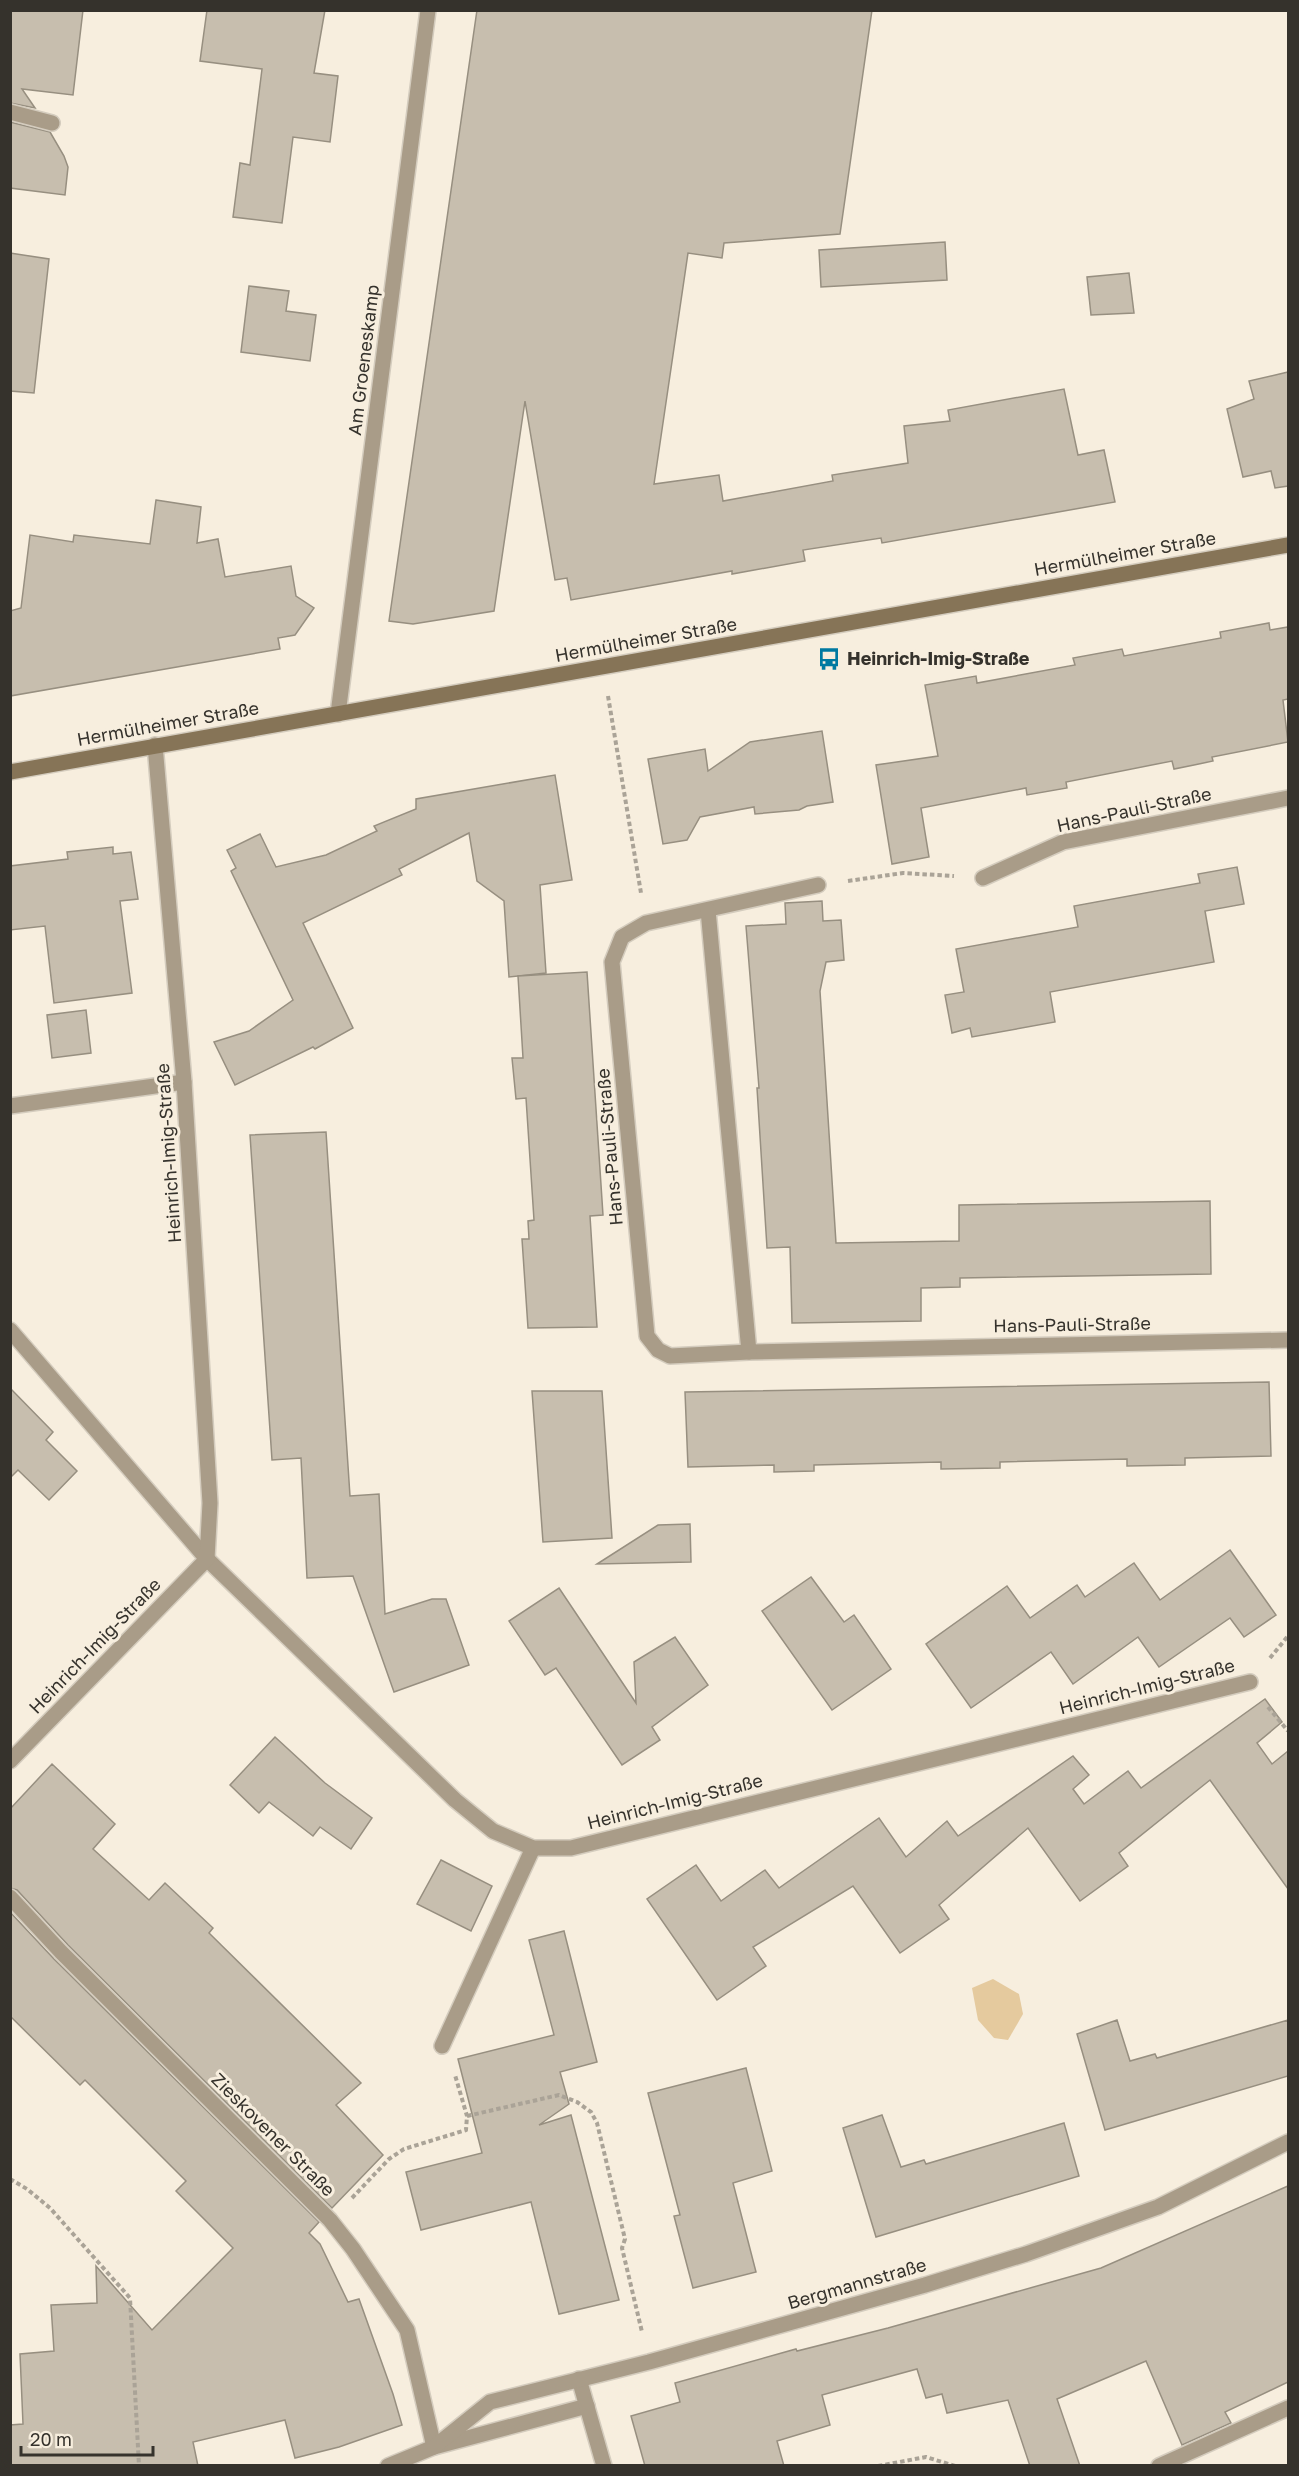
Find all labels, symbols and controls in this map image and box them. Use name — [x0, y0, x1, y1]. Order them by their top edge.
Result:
street label: Am Groeneskamp — [343, 283, 383, 436]
street label: Hermülheimer Straße — [1032, 526, 1217, 580]
street label: Hermülheimer Straße — [553, 612, 738, 666]
bus stop icon: Heinrich-Imig-Straße — [816, 646, 842, 672]
place label: Heinrich-Imig-Straße — [847, 647, 1030, 669]
street label: Hermülheimer Straße — [75, 696, 260, 750]
street label: Hans-Pauli-Straße — [1054, 782, 1213, 836]
street label: Heinrich-Imig-Straße — [151, 1062, 185, 1244]
street label: Hans-Pauli-Straße — [591, 1068, 627, 1227]
street label: Hans-Pauli-Straße — [993, 1312, 1151, 1336]
street label: Heinrich-Imig-Straße — [24, 1573, 165, 1718]
street label: Heinrich-Imig-Straße — [1057, 1654, 1237, 1718]
street label: Heinrich-Imig-Straße — [585, 1769, 765, 1833]
street label: Zieskovener Straße — [207, 2068, 340, 2201]
street label: Bergmannstraße — [785, 2253, 929, 2313]
scale bar — [21, 2419, 153, 2457]
text: 20 m — [30, 2428, 72, 2450]

